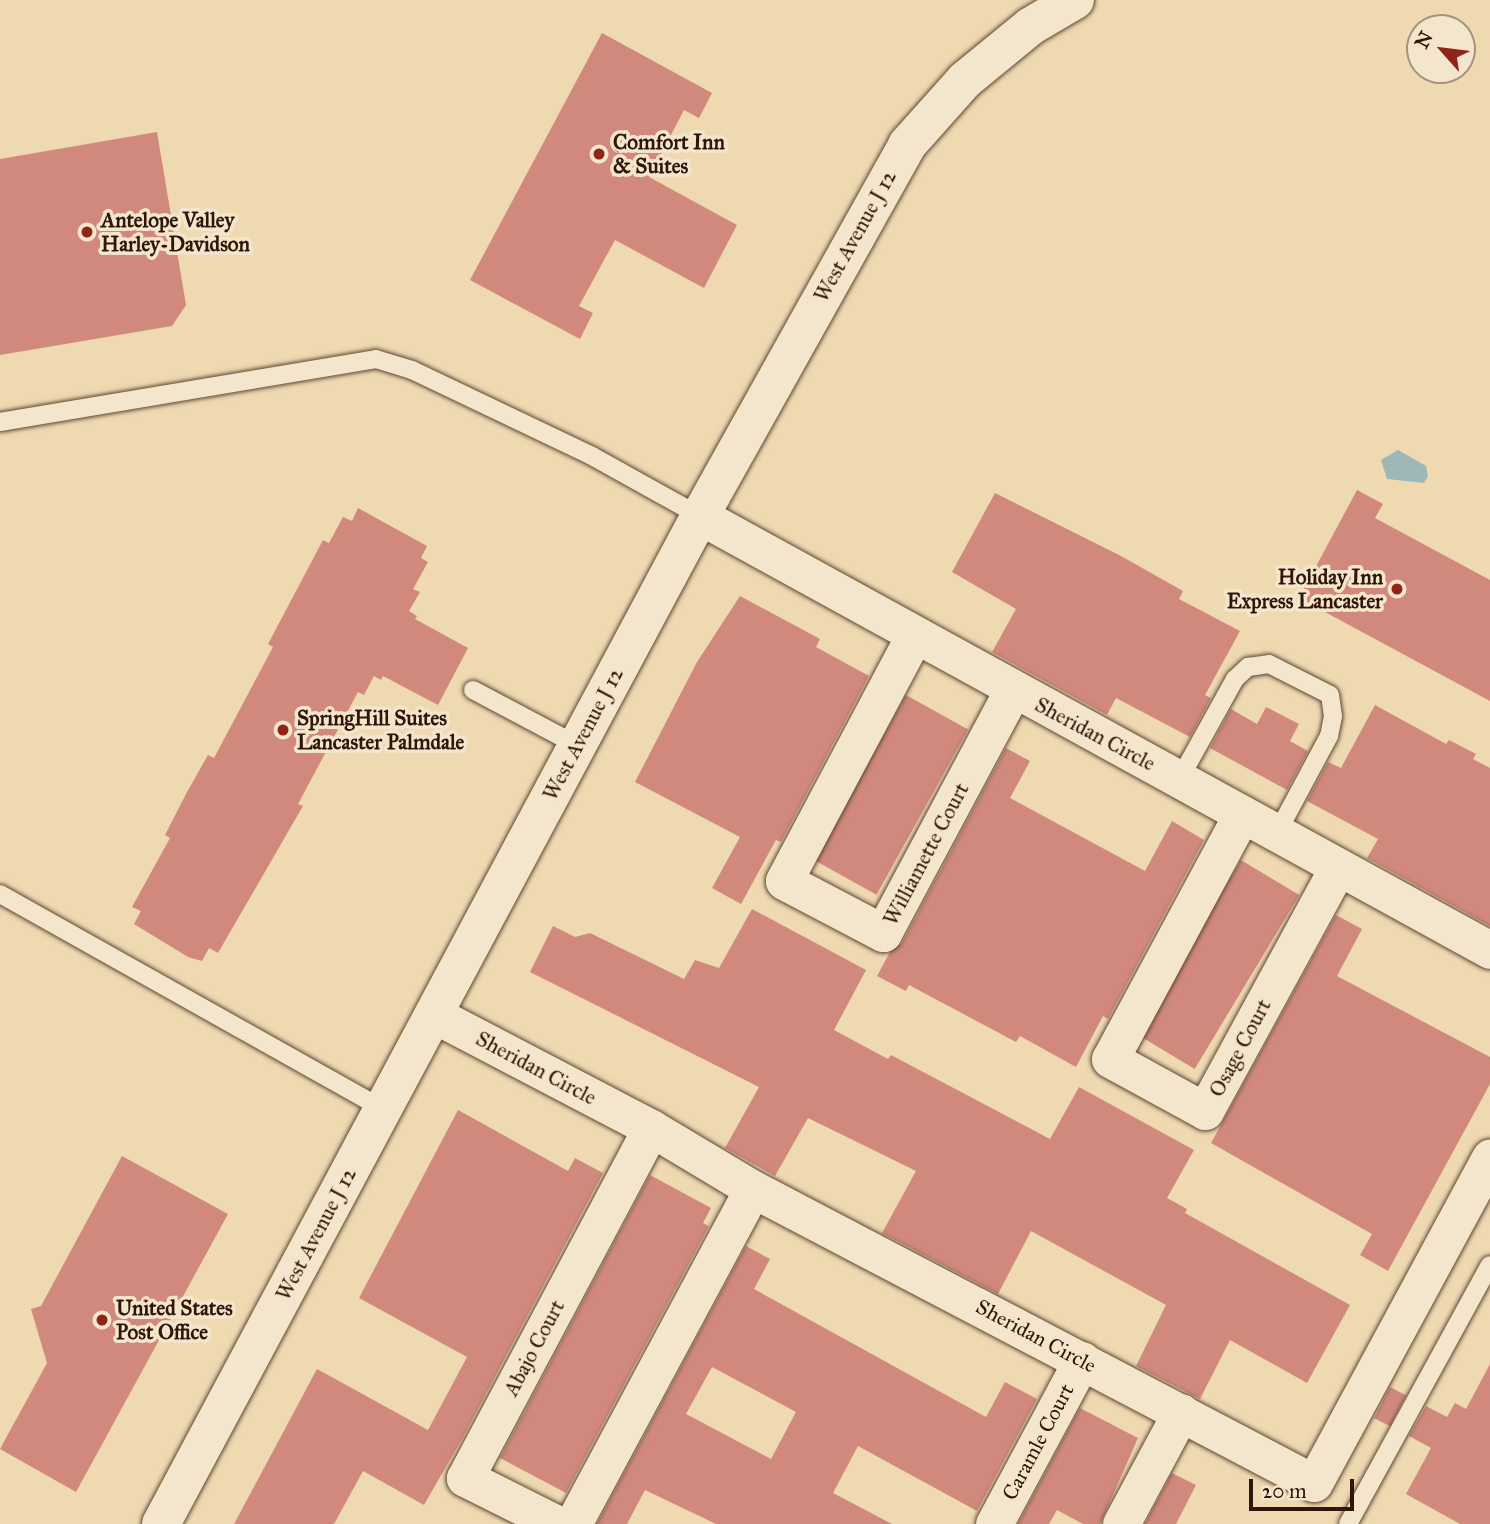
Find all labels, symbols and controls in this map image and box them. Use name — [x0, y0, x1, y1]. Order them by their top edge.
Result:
north arrow — [1406, 14, 1476, 84]
text: N — [1410, 27, 1438, 52]
place label: Comfort Inn & Suites — [613, 129, 725, 179]
marker: Comfort Inn & Suites — [591, 146, 607, 162]
street label: West Avenue J 12 — [808, 166, 902, 306]
place label: Antelope Valley Harley-Davidson — [101, 207, 250, 257]
marker: Antelope Valley Harley-Davidson — [79, 224, 95, 240]
place label: Holiday Inn Express Lancaster — [1227, 564, 1383, 614]
marker: Holiday Inn Express Lancaster — [1389, 581, 1405, 597]
street label: West Avenue J 12 — [537, 663, 629, 805]
street label: Sheridan Circle — [1031, 692, 1159, 776]
place label: SpringHill Suites Lancaster Palmdale — [297, 705, 464, 755]
marker: SpringHill Suites Lancaster Palmdale — [275, 722, 291, 738]
street label: Williamette Court — [878, 778, 974, 930]
street label: Osage Court — [1204, 995, 1276, 1101]
street label: Sheridan Circle — [472, 1026, 600, 1110]
street label: West Avenue J 12 — [270, 1163, 362, 1305]
street label: Sheridan Circle — [972, 1294, 1100, 1378]
place label: United States Post Office — [116, 1295, 233, 1345]
street label: Abajo Court — [498, 1296, 570, 1400]
marker: United States Post Office — [94, 1312, 110, 1328]
street label: Caramle Court — [997, 1380, 1079, 1504]
scale bar — [1252, 1464, 1357, 1508]
text: 20 m — [1262, 1478, 1307, 1504]

